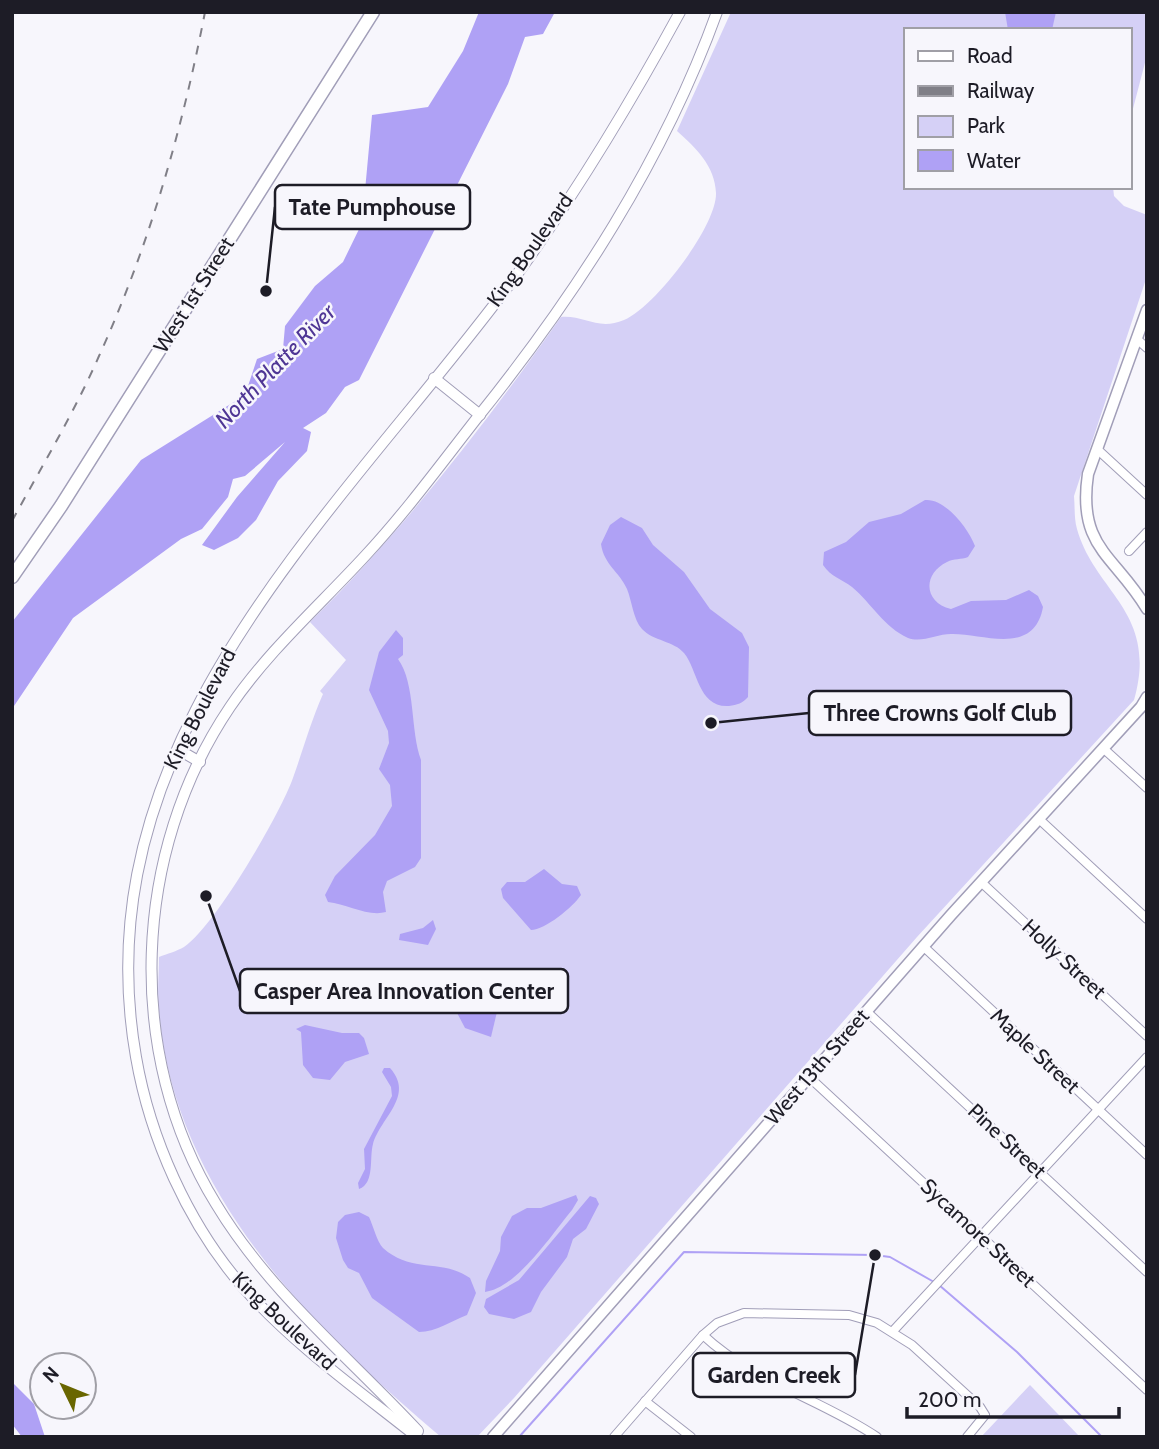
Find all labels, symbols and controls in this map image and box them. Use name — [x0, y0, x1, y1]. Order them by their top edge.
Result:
legend — [904, 28, 1131, 189]
text: Road — [967, 43, 1013, 68]
text: Railway — [967, 78, 1035, 103]
text: Park — [967, 113, 1005, 138]
text: Water — [967, 148, 1021, 173]
callout: Tate Pumphouse — [275, 185, 470, 229]
street label: King Boulevard — [481, 188, 578, 311]
text: Tate Pumphouse — [288, 193, 456, 221]
street label: West 1st Street — [148, 232, 239, 357]
water label: North Platte River — [209, 298, 342, 434]
street label: King Boulevard — [158, 644, 241, 774]
callout: Three Crowns Golf Club — [809, 691, 1071, 735]
text: Three Crowns Golf Club — [823, 699, 1057, 727]
street label: Holly Street — [1017, 914, 1111, 1004]
callout: Casper Area Innovation Center — [240, 969, 568, 1013]
text: Casper Area Innovation Center — [254, 977, 555, 1005]
street label: Maple Street — [985, 1003, 1085, 1098]
street label: West 13th Street — [759, 1004, 874, 1130]
street label: Pine Street — [963, 1098, 1052, 1183]
street label: Sycamore Street — [916, 1173, 1041, 1292]
street label: King Boulevard — [227, 1266, 341, 1375]
north arrow — [28, 1351, 98, 1421]
callout: Garden Creek — [693, 1353, 855, 1397]
text: Garden Creek — [707, 1361, 841, 1389]
text: N — [38, 1362, 64, 1388]
scale bar — [907, 1376, 1119, 1420]
text: 200 m — [918, 1387, 981, 1412]

